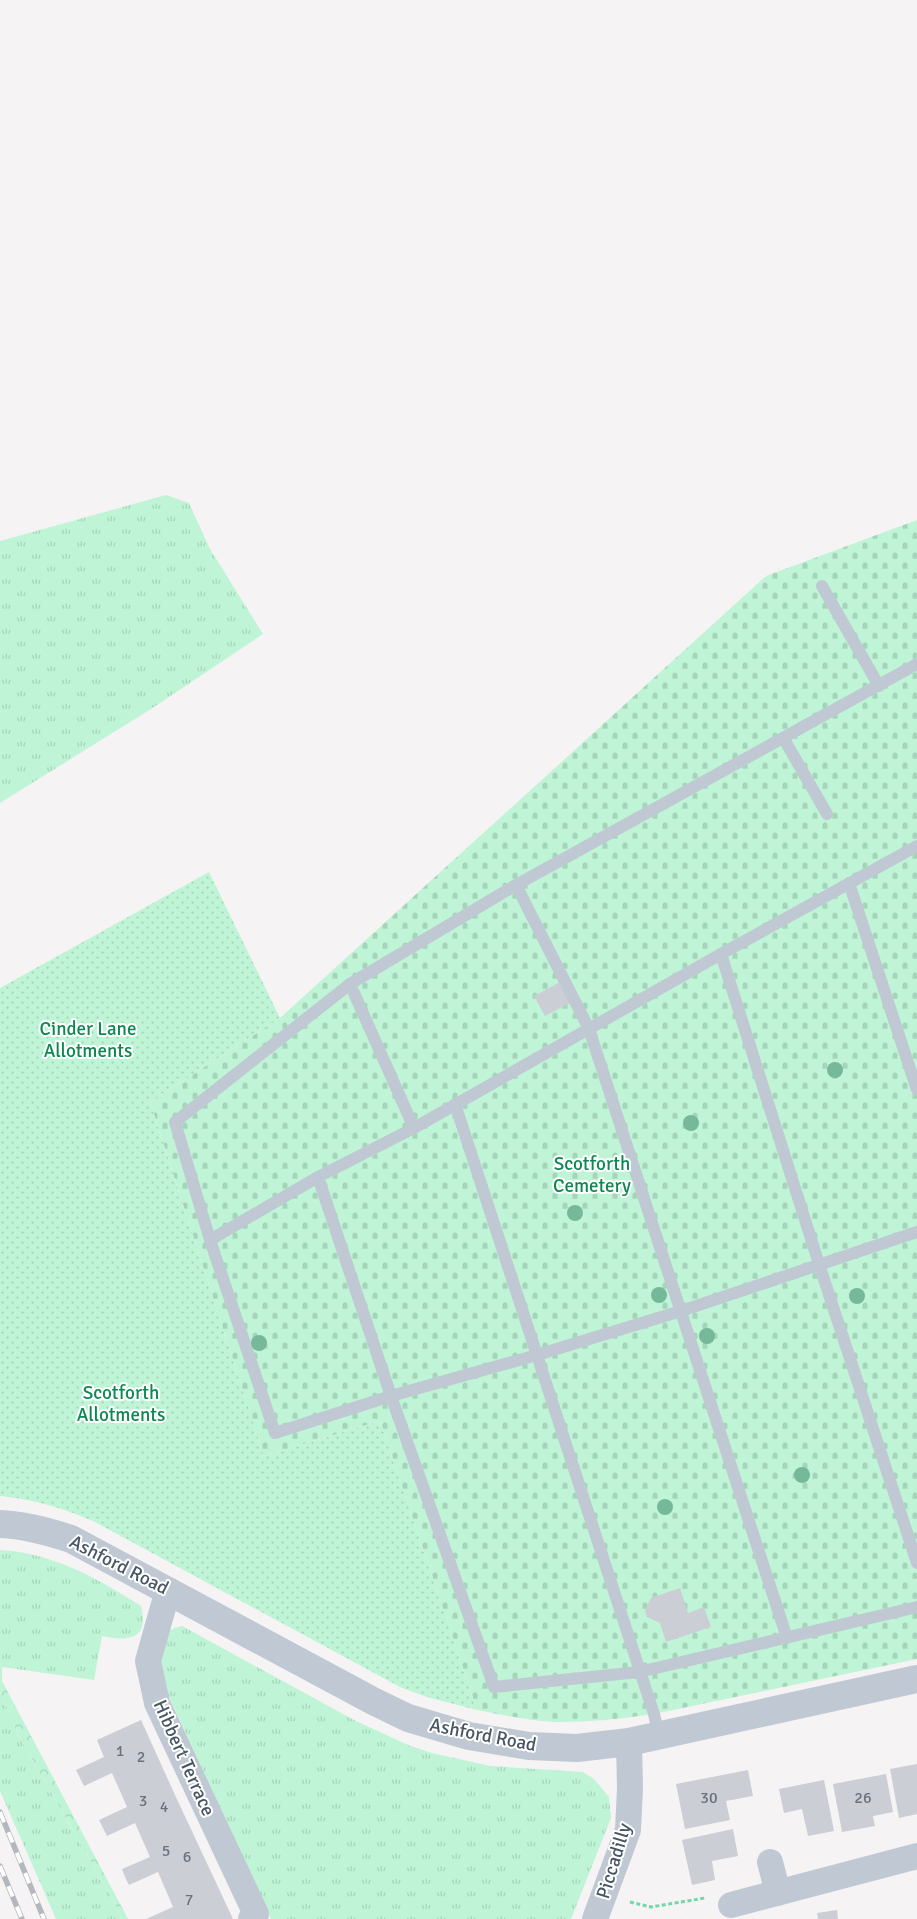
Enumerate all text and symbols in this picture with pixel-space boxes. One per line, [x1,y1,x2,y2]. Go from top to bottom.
park label: Cinder Lane Allotments [40,1017,136,1063]
park label: Scotforth Cemetery [553,1152,631,1198]
park label: Scotforth Allotments [77,1381,165,1427]
street label: Ashford Road [65,1530,173,1600]
street label: Hibbert Terrace [148,1696,220,1820]
street label: Ashford Road [428,1713,538,1757]
house number: 1 [116,1741,124,1761]
house number: 2 [137,1747,145,1767]
house number: 30 [700,1788,718,1808]
house number: 26 [854,1788,872,1808]
house number: 3 [139,1791,147,1811]
house number: 4 [160,1797,169,1817]
street label: Piccadilly [591,1820,637,1902]
house number: 5 [162,1841,170,1861]
house number: 6 [183,1847,191,1867]
house number: 7 [185,1890,193,1910]

